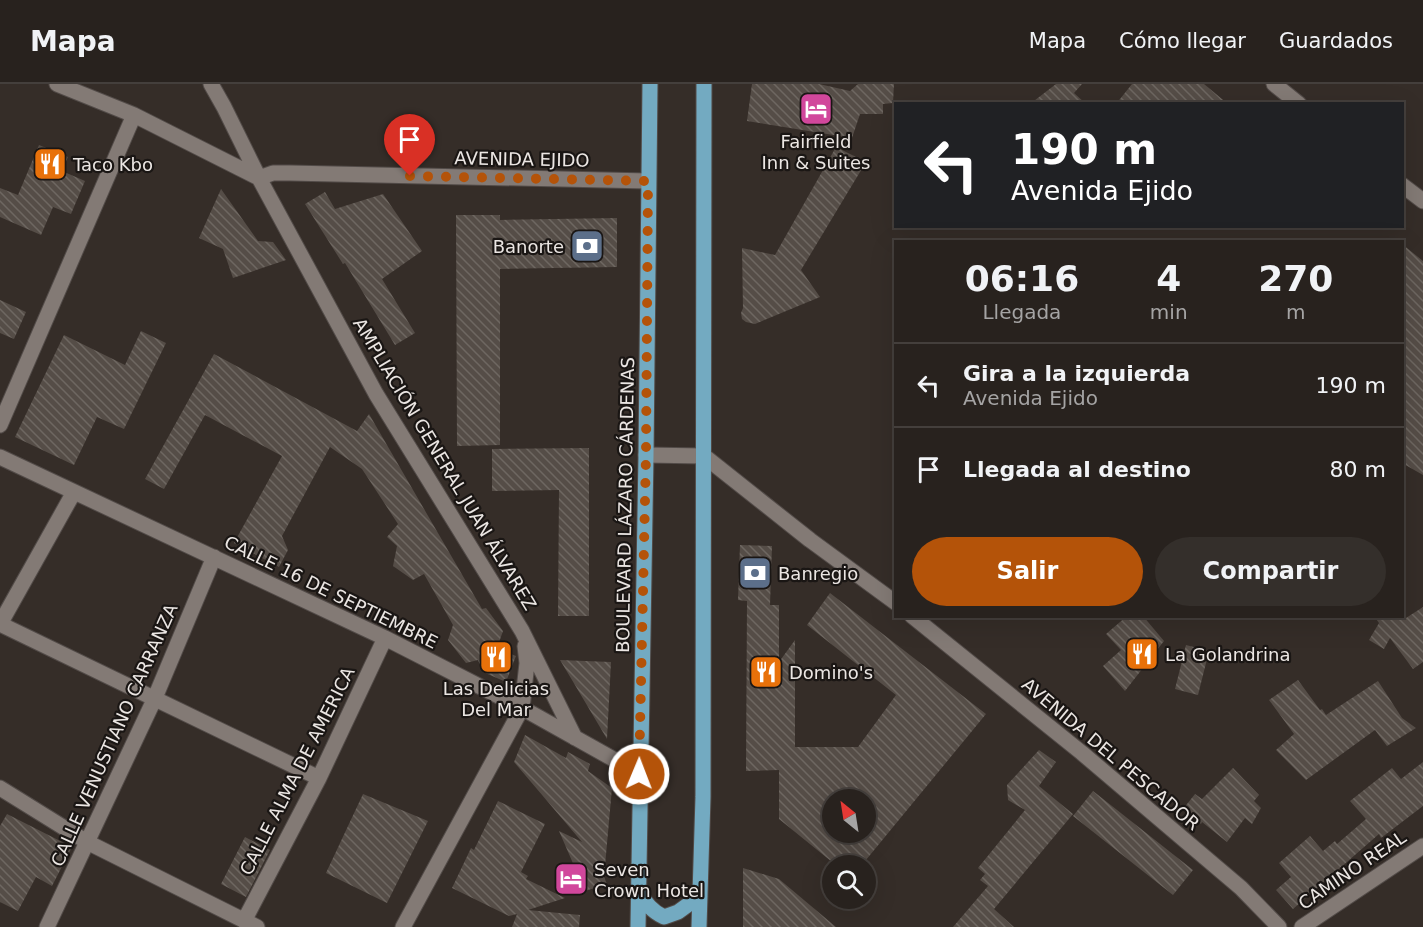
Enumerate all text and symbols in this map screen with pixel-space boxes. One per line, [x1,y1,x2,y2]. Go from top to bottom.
text: Mapa [30,25,116,58]
text: Mapa [1029,29,1086,53]
text: Cómo llegar [1119,29,1246,53]
text: Guardados [1279,29,1393,53]
hotel icon: Fairfield Inn & Suites [798,91,834,127]
pin [384,114,435,176]
icon: arrive [393,123,426,156]
text: 190 m [1011,125,1157,174]
icon: left [912,126,990,204]
place label: Fairfield Inn & Suites [762,131,870,173]
restaurant icon: Taco Kbo [32,146,68,182]
street label: AVENIDA EJIDO [454,147,590,171]
place label: Taco Kbo [72,154,153,175]
text: Avenida Ejido [1011,175,1193,206]
bank icon: Banorte [569,228,605,264]
place label: Banorte [493,236,564,257]
text: 06:16 [965,258,1079,299]
text: 4 [1156,258,1181,299]
text: 270 [1258,258,1333,299]
text: Llegada [982,300,1061,324]
text: min [1150,300,1188,324]
text: m [1286,300,1306,324]
street label: AMPLIACIÓN GENERAL JUAN ÁLVAREZ [349,314,541,614]
street label: BOULEVARD LÁZARO CÁRDENAS [612,357,638,653]
text: Gira a la izquierda [963,361,1190,386]
icon: left [912,369,945,402]
text: 190 m [1316,373,1386,398]
text: Avenida Ejido [963,386,1098,410]
icon: arrive [912,453,945,486]
text: Llegada al destino [963,457,1191,482]
text: 80 m [1330,457,1386,482]
street label: CALLE 16 DE SEPTIEMBRE [221,531,441,653]
button: Salir [912,537,1143,606]
button: Compartir [1155,537,1386,606]
bank icon: Banregio [737,555,773,591]
place label: Banregio [778,563,858,584]
street label: CALLE VENUSTIANO CARRANZA [46,600,182,870]
restaurant icon: La Golandrina [1124,636,1160,672]
restaurant icon: Las Delicias Del Mar [478,639,514,675]
place label: La Golandrina [1165,644,1290,665]
restaurant icon: Domino's [748,654,784,690]
place label: Domino's [789,662,873,683]
street label: CALLE ALMA DE AMERICA [235,663,359,879]
street label: AVENIDA DEL PESCADOR [1018,674,1204,834]
place label: Las Delicias Del Mar [443,678,549,720]
position arrow [607,742,671,806]
north arrow [822,789,876,843]
map controls [822,789,876,909]
street label: CAMINO REAL [1294,826,1410,914]
button: search [822,855,876,909]
place label: Seven Crown Hotel [594,859,704,901]
hotel icon: Seven Crown Hotel [553,861,589,897]

